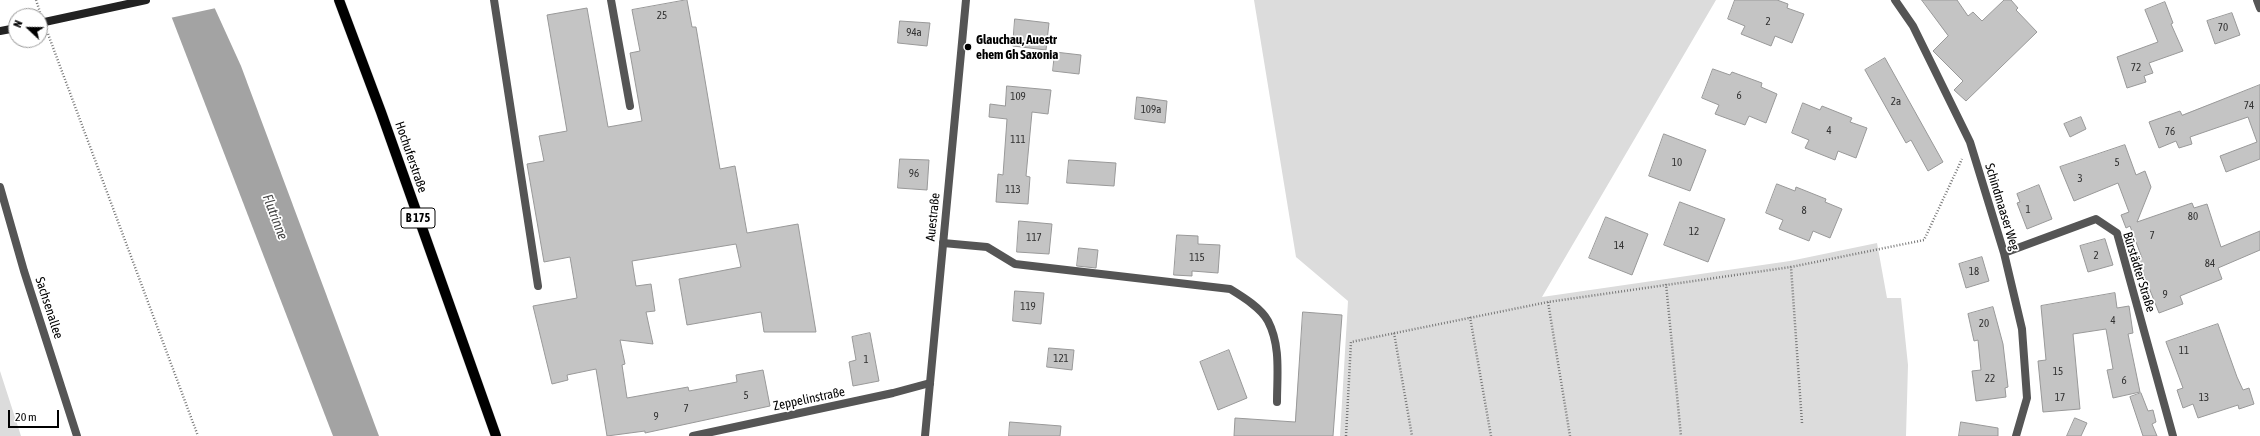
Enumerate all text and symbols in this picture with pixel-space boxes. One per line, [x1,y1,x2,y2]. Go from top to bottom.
north arrow [8,8,48,48]
house number: 25 [657,9,667,23]
house number: 2 [1765,15,1771,29]
text: N [11,19,25,29]
house number: 70 [2218,21,2228,35]
house number: 94a [906,26,922,40]
place label: Glauchau, Auestr ehem Gh Saxonia [976,32,1058,63]
marker: Glauchau, Auestr ehem Gh Saxonia [963,42,973,52]
house number: 72 [2131,61,2141,75]
house number: 6 [1736,89,1742,103]
house number: 109 [1010,90,1026,104]
house number: 2a [1891,95,1901,109]
house number: 74 [2244,99,2254,113]
house number: 109a [1141,103,1161,117]
street label: Hochuferstraße [392,119,430,195]
house number: 4 [1826,124,1832,138]
house number: 76 [2165,125,2175,139]
house number: 111 [1010,133,1026,147]
house number: 10 [1672,156,1682,170]
house number: 5 [2114,156,2120,170]
street label: Schindmaaser Weg [1981,162,2023,252]
house number: 96 [909,167,919,181]
house number: 3 [2077,172,2083,186]
house number: 113 [1005,183,1021,197]
water label: Flutrinne [259,192,291,242]
street label: Auestraße [923,192,943,242]
house number: 1 [2025,203,2031,217]
house number: 8 [1801,204,1807,218]
road number: B 175 [401,208,435,228]
house number: 80 [2188,210,2198,224]
house number: 12 [1689,225,1699,239]
house number: 7 [2149,229,2155,243]
street label: Bürstädter Straße [2119,230,2159,314]
house number: 117 [1026,231,1042,245]
house number: 14 [1614,239,1624,253]
house number: 2 [2093,249,2099,263]
house number: 115 [1189,251,1205,265]
house number: 84 [2205,257,2215,271]
house number: 18 [1969,265,1979,279]
street label: Sachsenallee [32,275,66,341]
house number: 9 [2162,288,2168,302]
house number: 119 [1020,300,1036,314]
house number: 4 [2110,314,2116,328]
house number: 20 [1979,317,1989,331]
house number: 11 [2179,344,2189,358]
house number: 121 [1053,352,1069,366]
house number: 1 [863,353,869,367]
house number: 15 [2053,365,2063,379]
house number: 22 [1985,372,1995,386]
house number: 6 [2121,374,2127,388]
street label: Zeppelinstraße [772,384,846,414]
house number: 5 [743,389,749,403]
house number: 17 [2055,391,2065,405]
house number: 13 [2199,391,2209,405]
scale bar [10,402,61,428]
house number: 7 [683,402,689,416]
text: 20 m [15,410,37,424]
house number: 9 [653,410,659,424]

